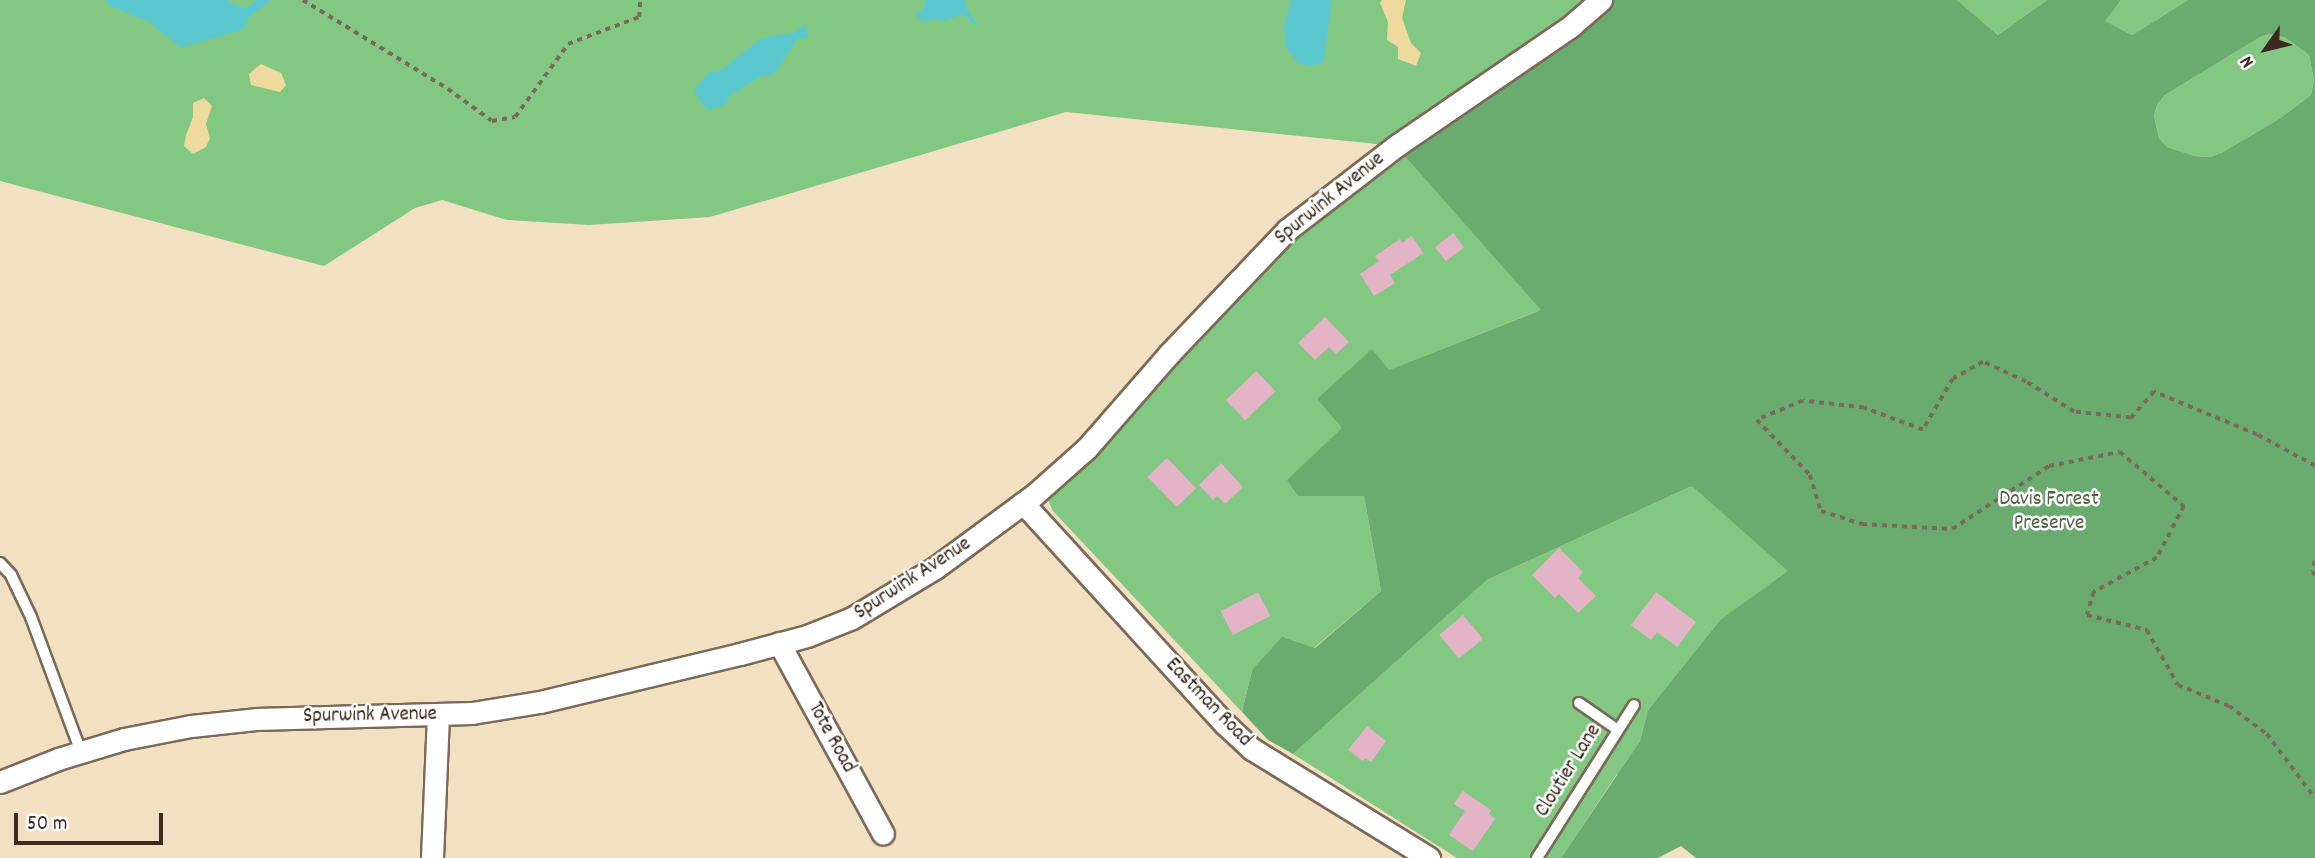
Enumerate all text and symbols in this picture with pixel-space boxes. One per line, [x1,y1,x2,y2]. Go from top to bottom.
north arrow [2231,14,2301,84]
text: N [2234,50,2262,72]
street label: Spurwink Avenue [1270,147,1390,251]
park label: Davis Forest Preserve [1999,487,2099,537]
street label: Spurwink Avenue [850,532,976,626]
street label: Eastman Road [1159,653,1257,753]
street label: Tote Road [801,698,861,778]
street label: Spurwink Avenue [303,702,437,730]
street label: Cloutier Lane [1531,720,1607,822]
scale bar [18,798,166,842]
text: 50 m [27,810,67,840]

